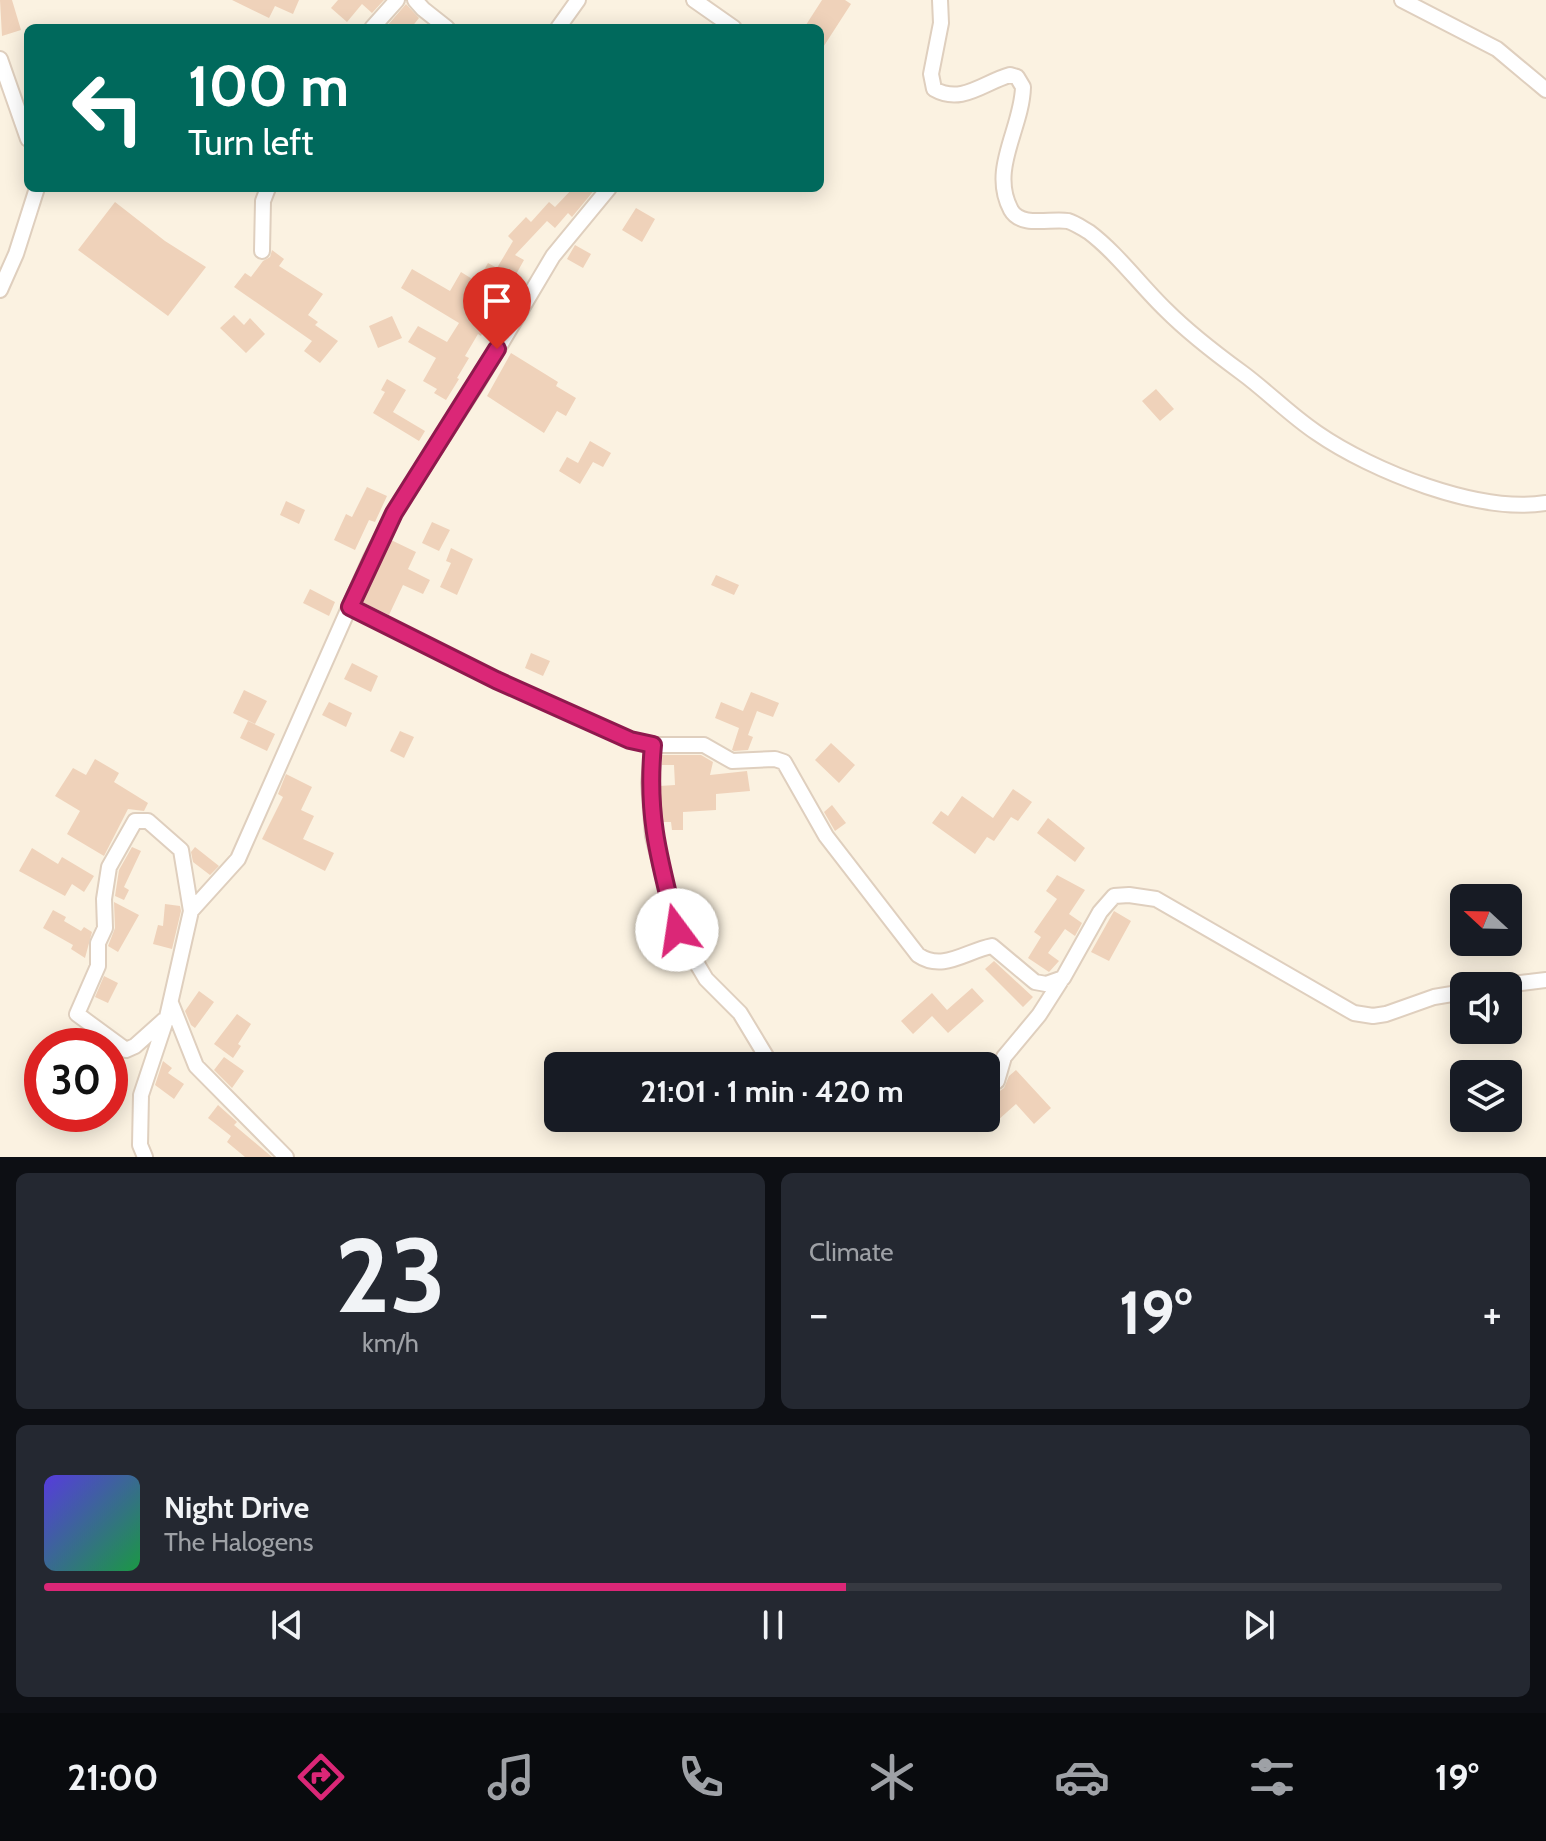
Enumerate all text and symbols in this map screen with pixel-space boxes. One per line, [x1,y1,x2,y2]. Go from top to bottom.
text: 100 m [188,52,349,120]
icon: left [56,56,160,160]
text: Turn left [188,120,313,164]
pin [463,267,531,349]
icon: arrive [475,279,519,323]
north arrow [1450,884,1522,956]
map controls [1450,884,1522,1132]
position arrow [635,888,719,972]
button: sound [1450,972,1522,1044]
speed limit sign: 30 [24,1028,128,1132]
button: layers [1450,1060,1522,1132]
text: 21:01 · 1 min · 420 m [641,1073,903,1110]
text: 23 [335,1212,446,1338]
text: Climate [809,1236,894,1268]
text: 19° [1119,1276,1192,1349]
text: − [809,1287,828,1340]
text: + [1483,1287,1502,1340]
text: km/h [362,1327,419,1359]
text: Night Drive [164,1489,309,1526]
text: The Halogens [164,1526,313,1558]
icon: previous [265,1603,309,1647]
icon: pause [751,1603,795,1647]
icon: next [1237,1603,1281,1647]
icon: directions [293,1749,349,1805]
icon: music [483,1749,539,1805]
icon: phone [673,1749,729,1805]
icon: climate [864,1749,920,1805]
icon: car [1054,1749,1110,1805]
icon: filters [1244,1749,1300,1805]
text: 21:00 [67,1755,158,1799]
text: 19° [1435,1755,1479,1799]

